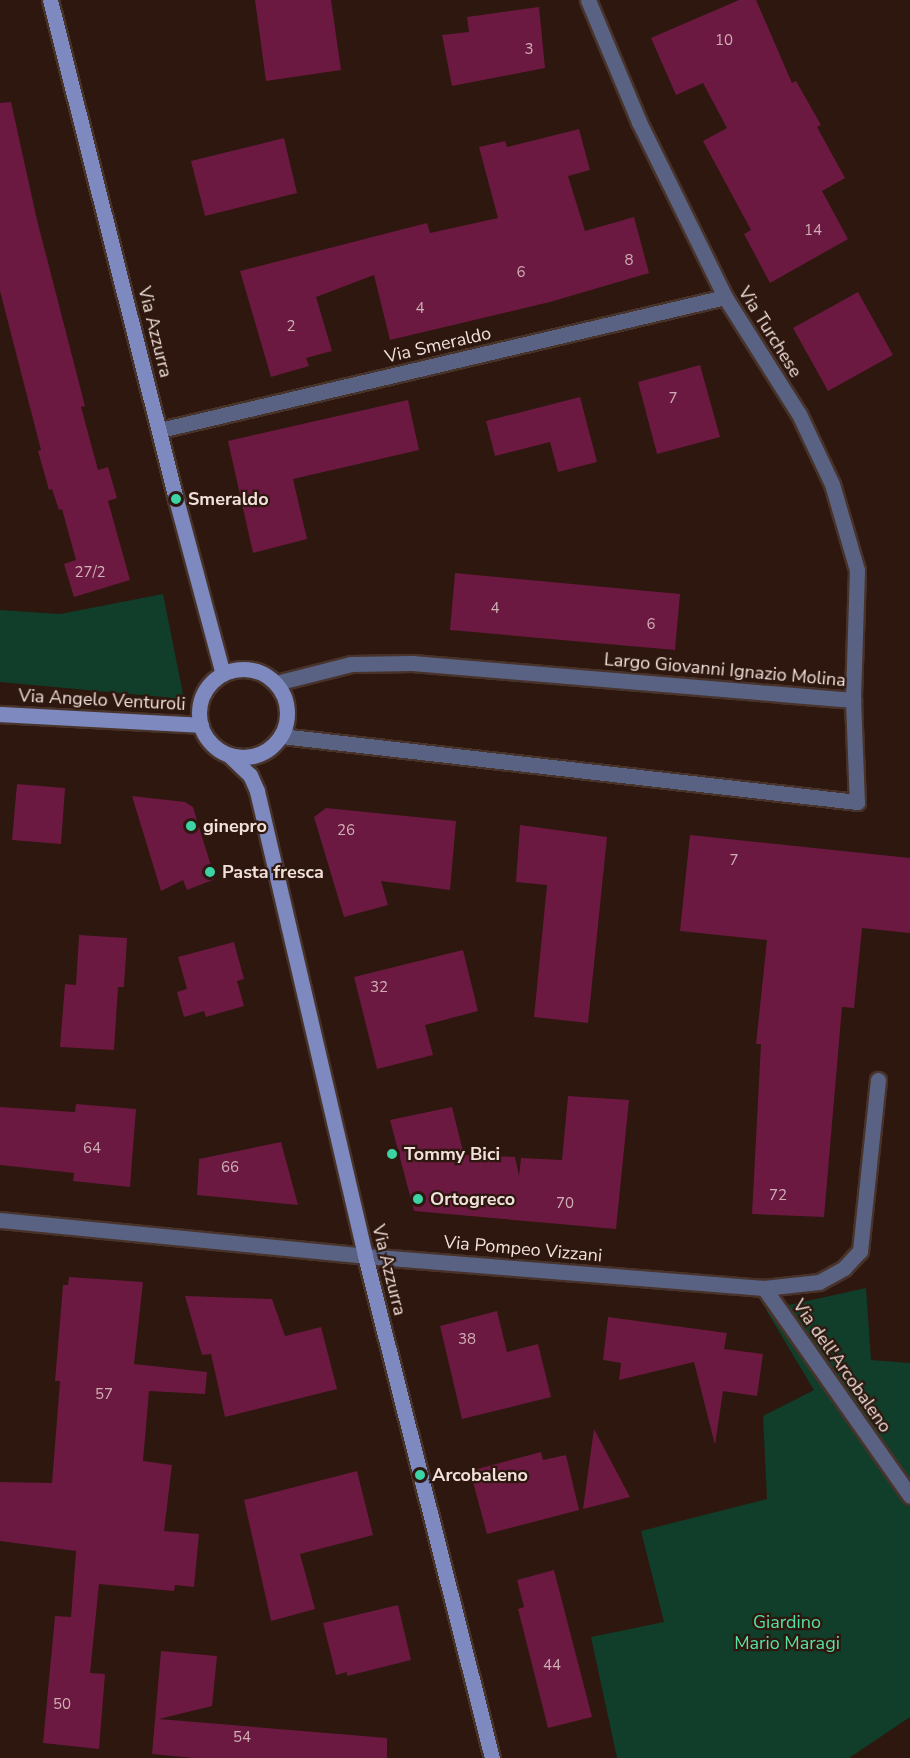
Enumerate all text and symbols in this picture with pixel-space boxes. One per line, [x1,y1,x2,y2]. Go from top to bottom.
house number: 10 [715,32,733,50]
house number: 3 [525,41,533,59]
house number: 14 [804,222,822,240]
house number: 8 [625,252,633,270]
house number: 6 [517,264,525,282]
street label: Via Turchese [734,283,806,381]
street label: Via Azzurra [133,284,177,380]
house number: 4 [416,300,424,318]
house number: 2 [287,318,295,336]
street label: Via Smeraldo [383,322,493,368]
house number: 7 [669,390,677,408]
place label: Smeraldo [188,488,269,510]
marker: Smeraldo [169,492,183,506]
house number: 27/2 [74,564,106,582]
house number: 4 [491,600,499,618]
house number: 6 [647,616,655,634]
street label: Largo Giovanni Ignazio Molina [603,649,847,691]
street label: Via Angelo Venturoli [18,685,186,715]
place label: ginepro [203,815,267,837]
marker: ginepro [184,819,198,833]
house number: 26 [337,822,355,840]
house number: 7 [730,852,738,870]
place label: Pasta fresca [222,861,324,883]
marker: Pasta fresca [203,865,217,879]
house number: 32 [370,979,388,997]
house number: 64 [83,1140,101,1158]
place label: Tommy Bici [404,1143,500,1165]
marker: Tommy Bici [385,1147,399,1161]
house number: 66 [221,1159,239,1177]
house number: 72 [769,1187,787,1205]
place label: Ortogreco [430,1188,515,1210]
marker: Ortogreco [411,1192,425,1206]
house number: 70 [556,1195,574,1213]
street label: Via Azzurra [367,1222,411,1318]
street label: Via Pompeo Vizzani [443,1231,603,1267]
street label: Via dell'Arcobaleno [788,1295,896,1437]
house number: 38 [458,1331,476,1349]
house number: 57 [95,1386,113,1404]
place label: Arcobaleno [432,1464,528,1486]
marker: Arcobaleno [413,1468,427,1482]
park label: Giardino Mario Maragi [734,1612,840,1654]
house number: 44 [543,1657,561,1675]
house number: 50 [53,1696,71,1714]
house number: 54 [233,1729,251,1747]

